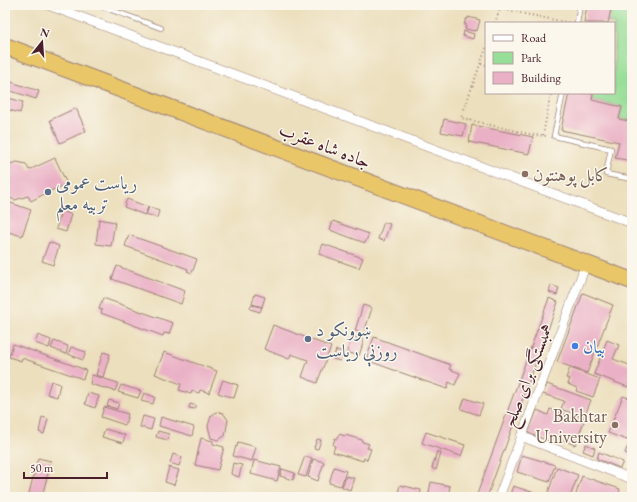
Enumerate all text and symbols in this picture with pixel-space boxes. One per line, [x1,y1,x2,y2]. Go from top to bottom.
north arrow [22,22,62,62]
legend [485,22,615,94]
text: N [39,24,51,40]
text: Road [521,30,547,46]
text: Park [521,50,542,66]
text: Building [521,70,562,86]
street label: جاده شاه عقرب [276,117,374,174]
place label: کابل پوهنتون [533,163,609,188]
marker: کابل پوهنتون [520,169,530,179]
place label: ریاست عمومی تربیه معلم [56,171,137,222]
marker: ریاست عمومی تربیه معلم [43,187,53,197]
place label: ښوونکو د روزنې رياست [316,318,397,367]
street label: همبستگی برای صلح [497,320,562,432]
marker: ښوونکو د روزنې رياست [303,334,313,344]
place label: بیان [583,335,605,358]
marker: بیان [570,341,580,351]
place label: Bakhtar University [536,404,607,448]
marker: Bakhtar University [610,420,620,430]
scale bar [24,454,107,480]
text: 50 m [30,460,54,476]

